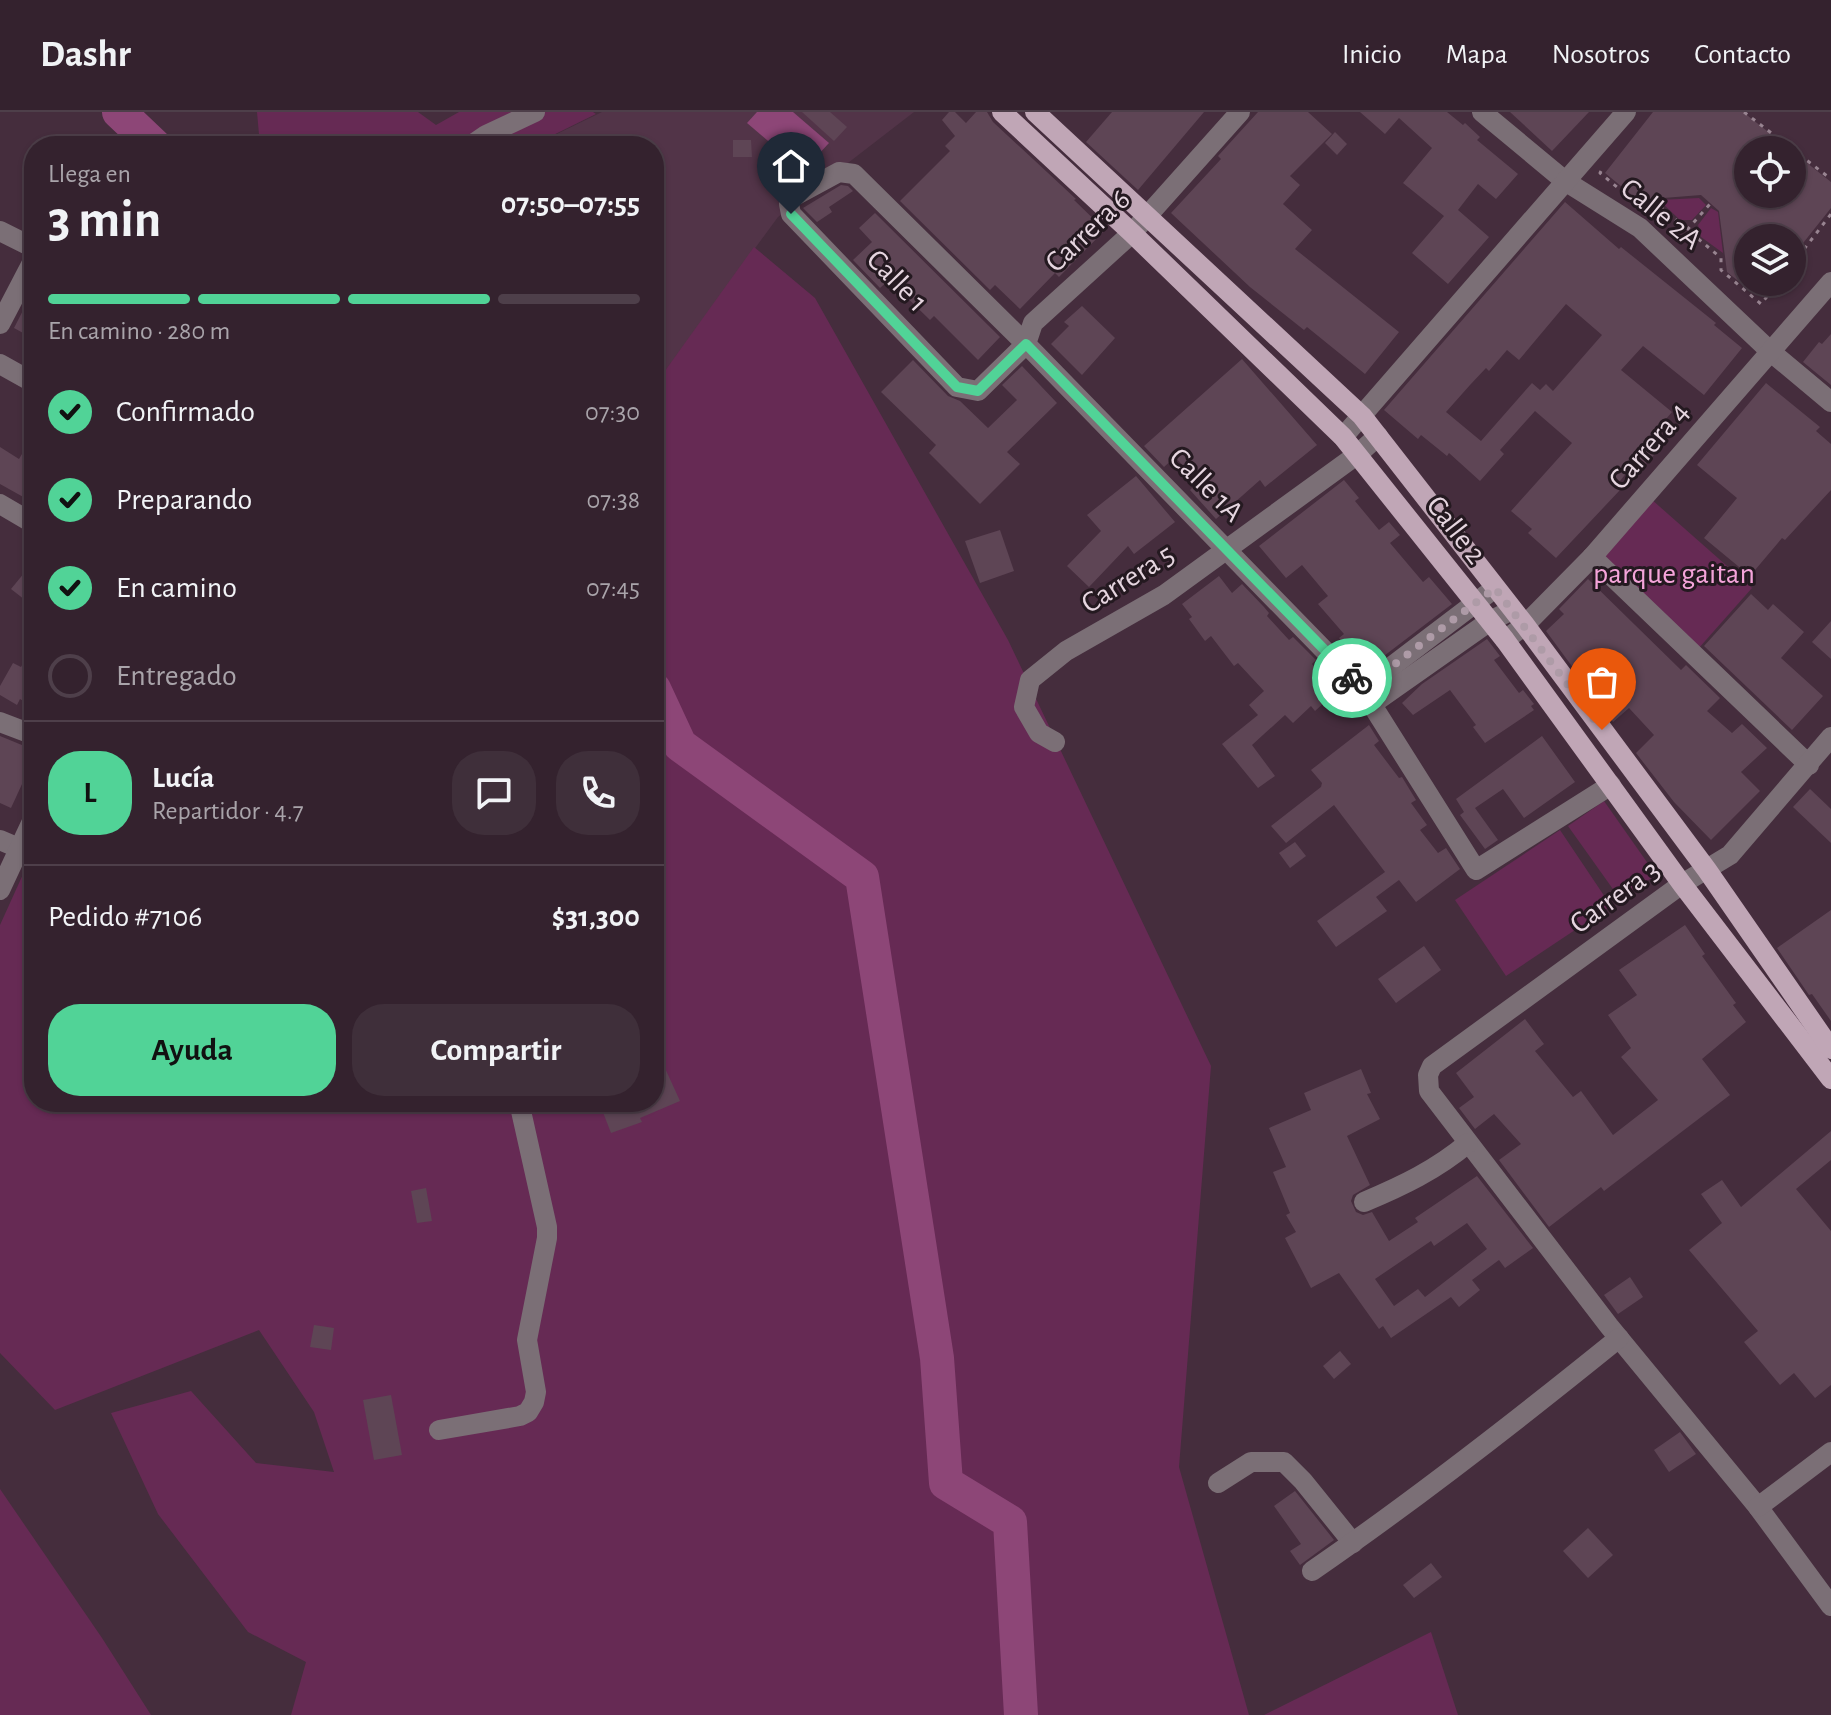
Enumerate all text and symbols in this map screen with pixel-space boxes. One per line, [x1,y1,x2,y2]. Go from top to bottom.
text: Dashr [40,36,131,74]
text: Inicio [1342,41,1402,69]
text: Mapa [1446,41,1508,69]
text: Nosotros [1552,41,1650,69]
text: Contacto [1694,41,1791,69]
pin [757,132,825,214]
map controls [1734,136,1806,296]
button: locate [1734,136,1806,208]
icon: home [769,144,813,188]
text: Llega en [48,161,131,187]
street label: Calle 2A [1615,173,1707,255]
street label: Carrera 6 [1040,184,1136,278]
text: 07:50–07:55 [501,189,640,219]
text: 3 min [48,194,161,246]
button: layers [1734,224,1806,296]
street label: Calle 1 [861,244,933,318]
text: En camino · 280 m [48,318,230,344]
icon: check [48,390,92,434]
text: Confirmado [116,397,255,427]
street label: Carrera 4 [1603,397,1695,495]
text: 07:30 [585,399,640,425]
street label: Calle 1A [1163,442,1249,528]
icon: check [48,478,92,522]
text: Preparando [116,485,252,515]
text: 07:38 [586,487,640,513]
street label: Calle 2 [1421,491,1491,569]
street label: Carrera 5 [1076,539,1180,619]
park label: parque gaitan [1593,559,1755,589]
icon: check [48,566,92,610]
text: En camino [116,573,237,603]
text: 07:45 [586,575,640,601]
courier [1312,638,1392,718]
pin [1568,648,1636,730]
icon: bike [1330,656,1374,700]
icon: bag [1580,660,1624,704]
text: Entregado [116,661,237,691]
button: chat [452,751,536,835]
button: phone [556,751,640,835]
text: Lucía [152,763,214,793]
text: L [84,778,97,808]
text: Repartidor · 4.7 [152,798,304,824]
street label: Carrera 3 [1565,855,1665,939]
text: Pedido #7106 [48,902,202,932]
text: $31,300 [552,902,640,932]
button: Ayuda [48,1004,336,1096]
button: Compartir [352,1004,640,1096]

